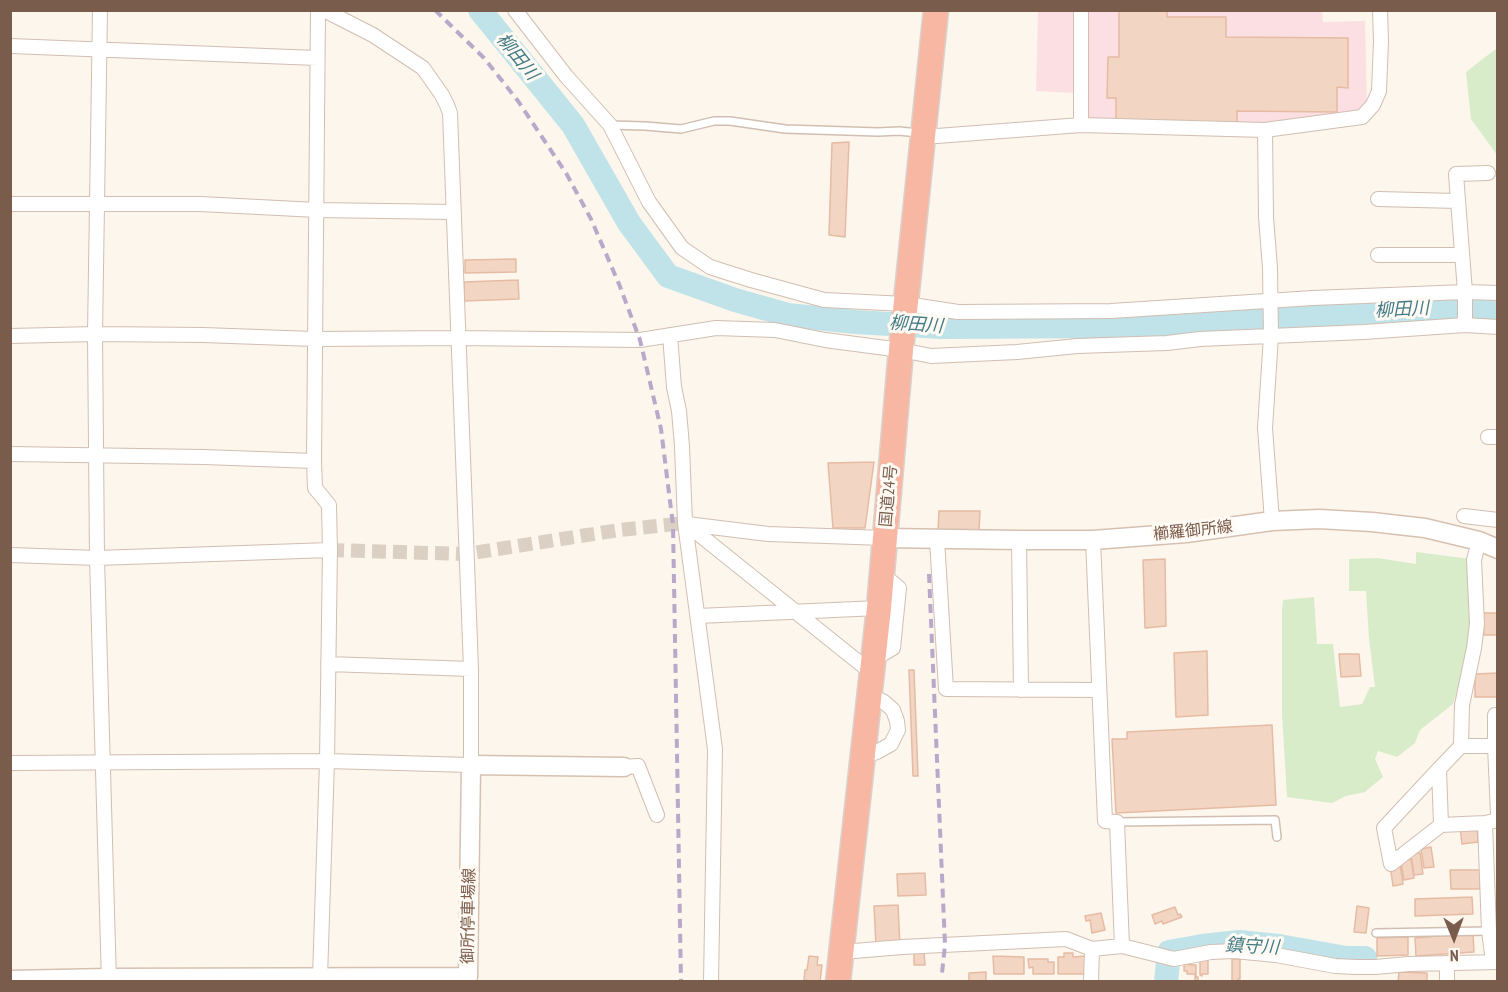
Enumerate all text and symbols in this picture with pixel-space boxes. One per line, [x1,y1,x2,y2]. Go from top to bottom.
water label: 柳田川 [492,29,542,85]
water label: 柳田川 [1374,298,1430,322]
water label: 柳田川 [888,312,944,338]
street label: 国道24号 [877,464,901,528]
street label: 櫛羅御所線 [1152,517,1234,545]
street label: 御所停車場線 [459,868,479,964]
north arrow [1424,908,1484,968]
water label: 鎮守川 [1224,935,1280,959]
text: N [1450,946,1459,966]

